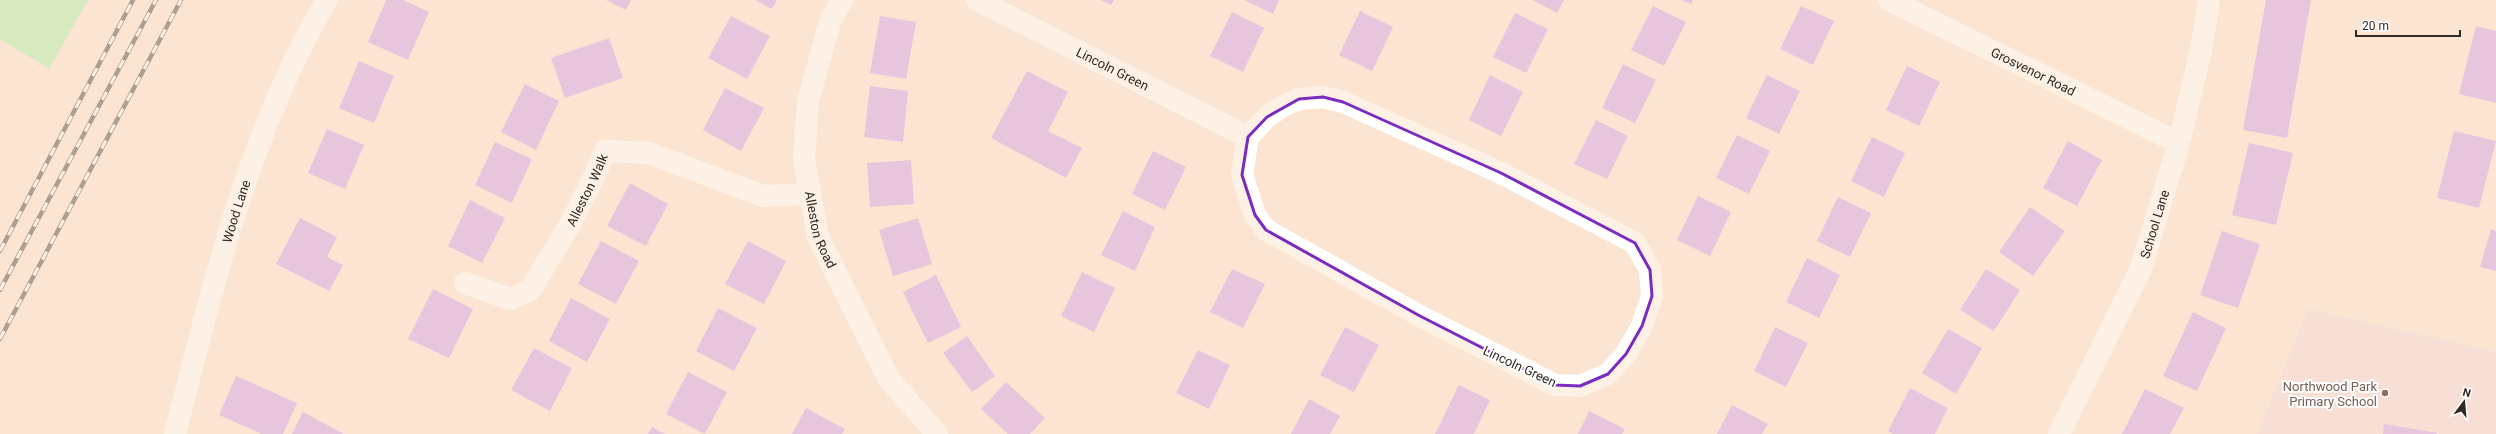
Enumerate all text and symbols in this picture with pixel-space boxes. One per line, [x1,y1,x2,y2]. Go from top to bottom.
scale bar [2356,12,2460,38]
text: 20 m [2362,19,2389,33]
street label: Lincoln Green [1074,44,1151,94]
street label: Grosvenor Road [1988,44,2078,99]
street label: Alleston Walk [564,151,611,229]
street label: Wood Lane [219,178,253,244]
street label: School Lane [2137,188,2172,260]
street label: Alleston Road [802,190,839,271]
street label: Lincoln Green [1481,343,1559,390]
place label: Northwood Park Primary School [2283,379,2377,409]
north arrow [2444,382,2484,422]
text: N [2461,386,2472,400]
marker: Northwood Park Primary School [2380,388,2390,398]

